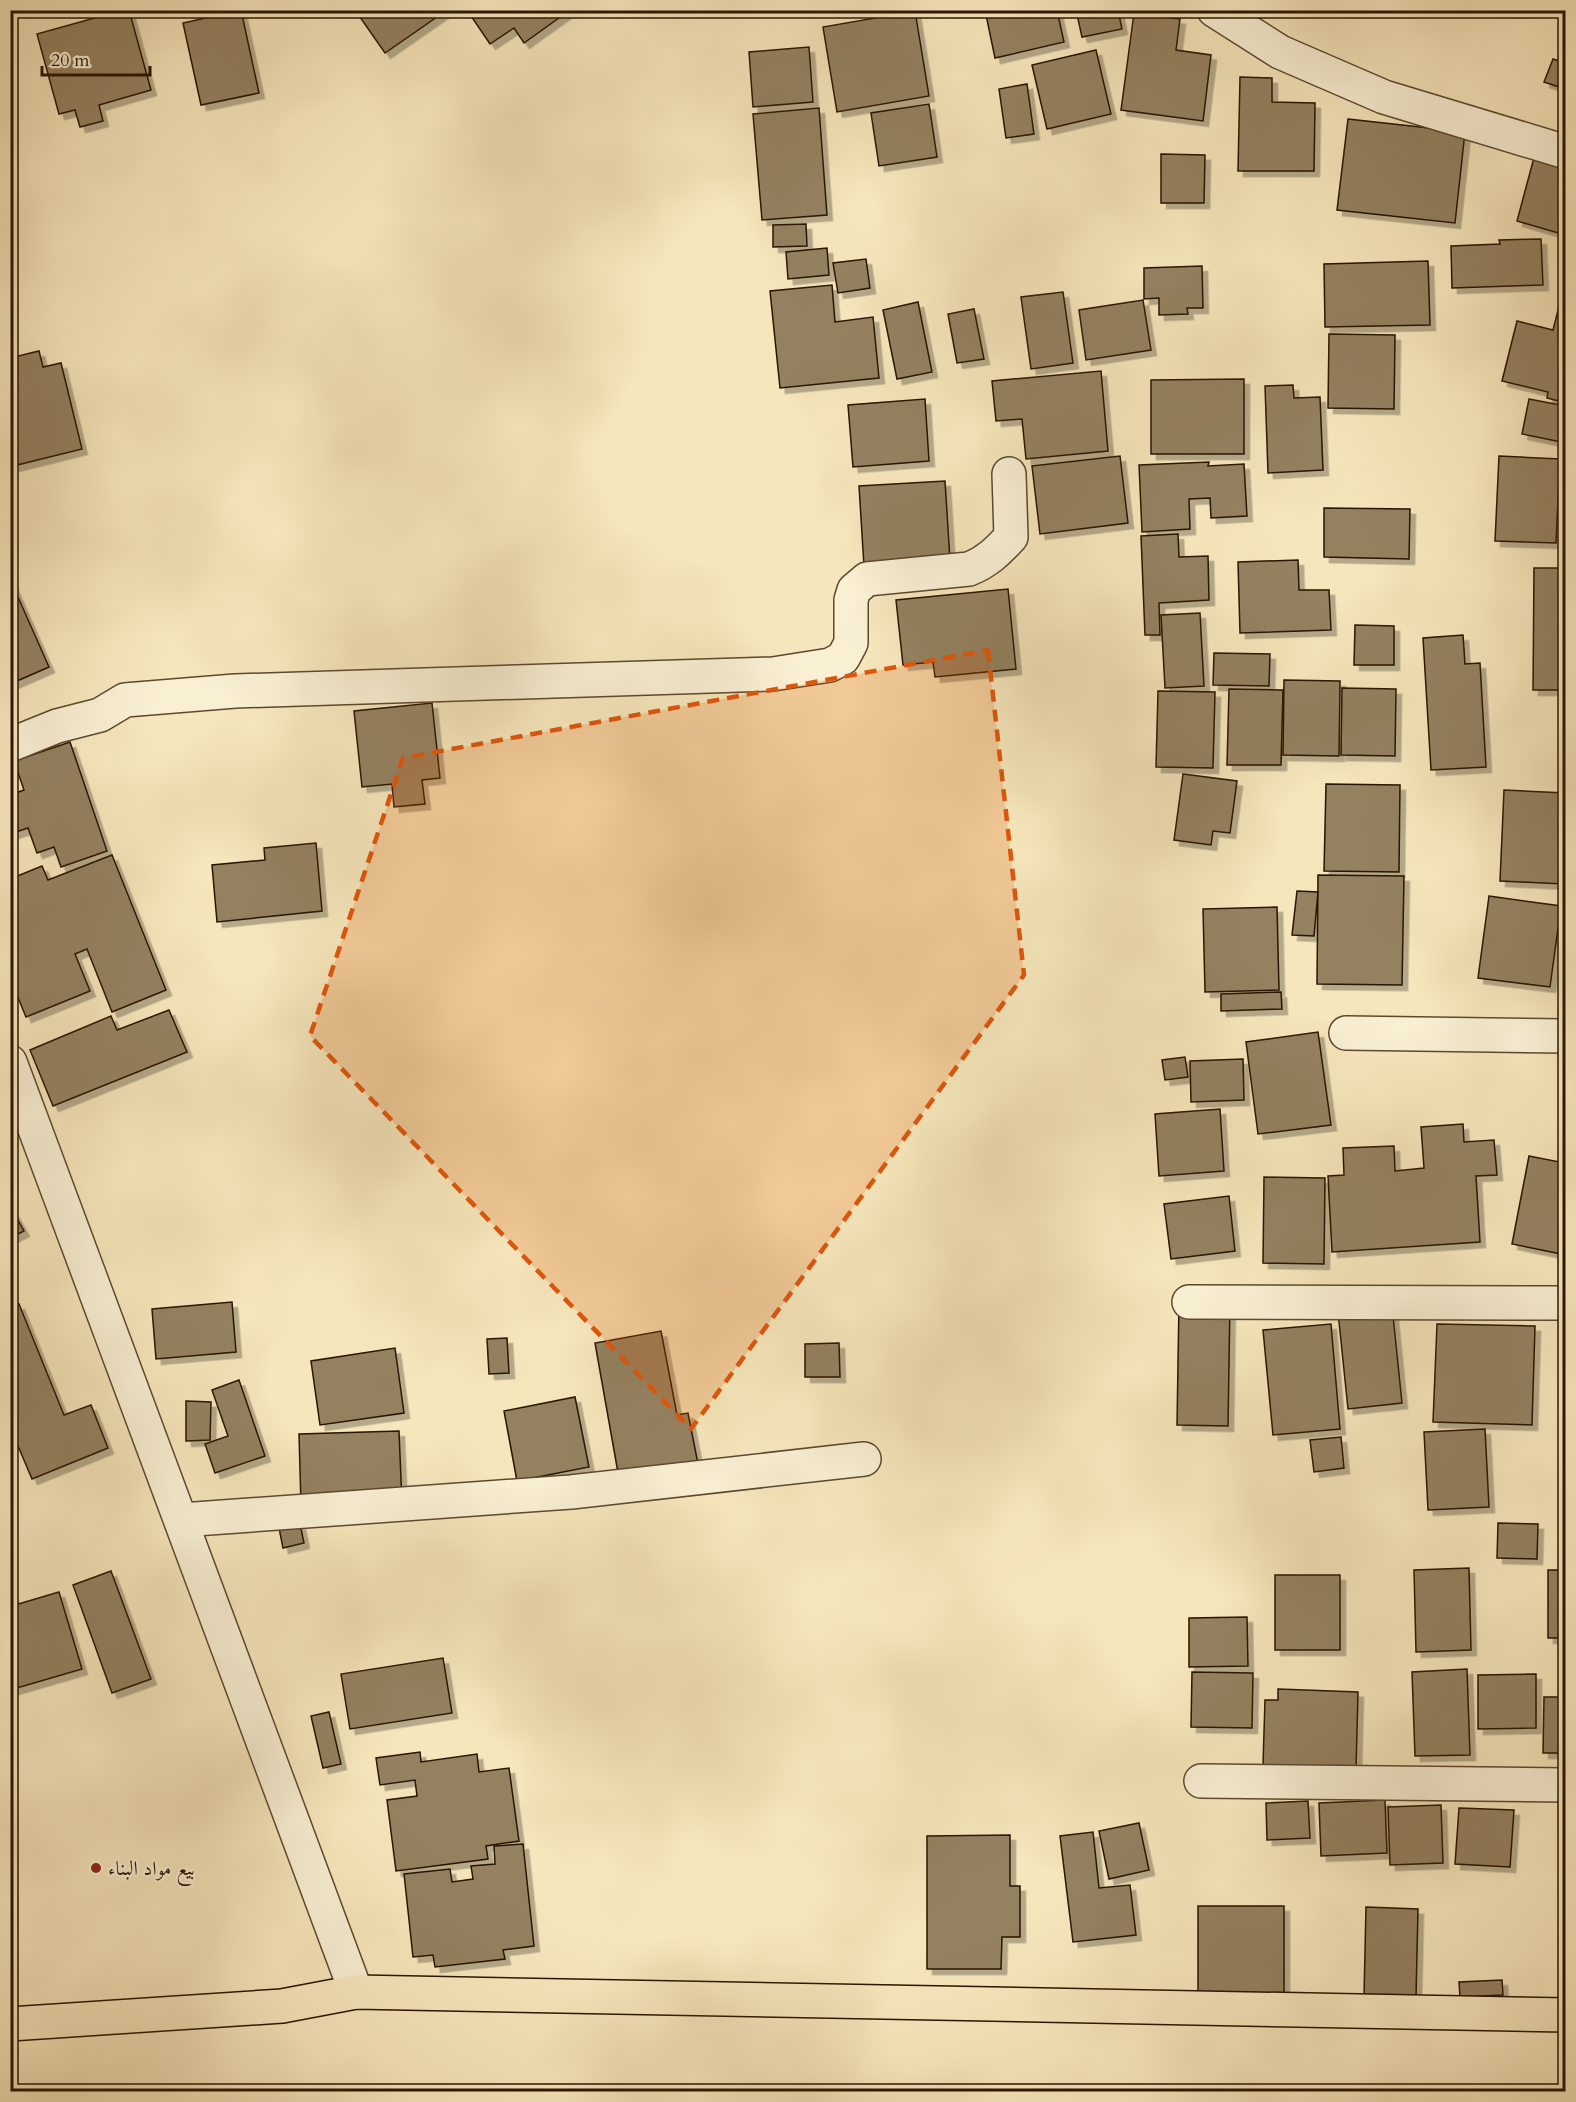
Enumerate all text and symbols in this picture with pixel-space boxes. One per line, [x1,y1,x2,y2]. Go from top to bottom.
scale bar [42,39,150,77]
text: 20 m [51,48,90,73]
place label: بيع مواد البناء [108,1855,195,1886]
marker: بيع مواد البناء [89,1861,103,1875]

